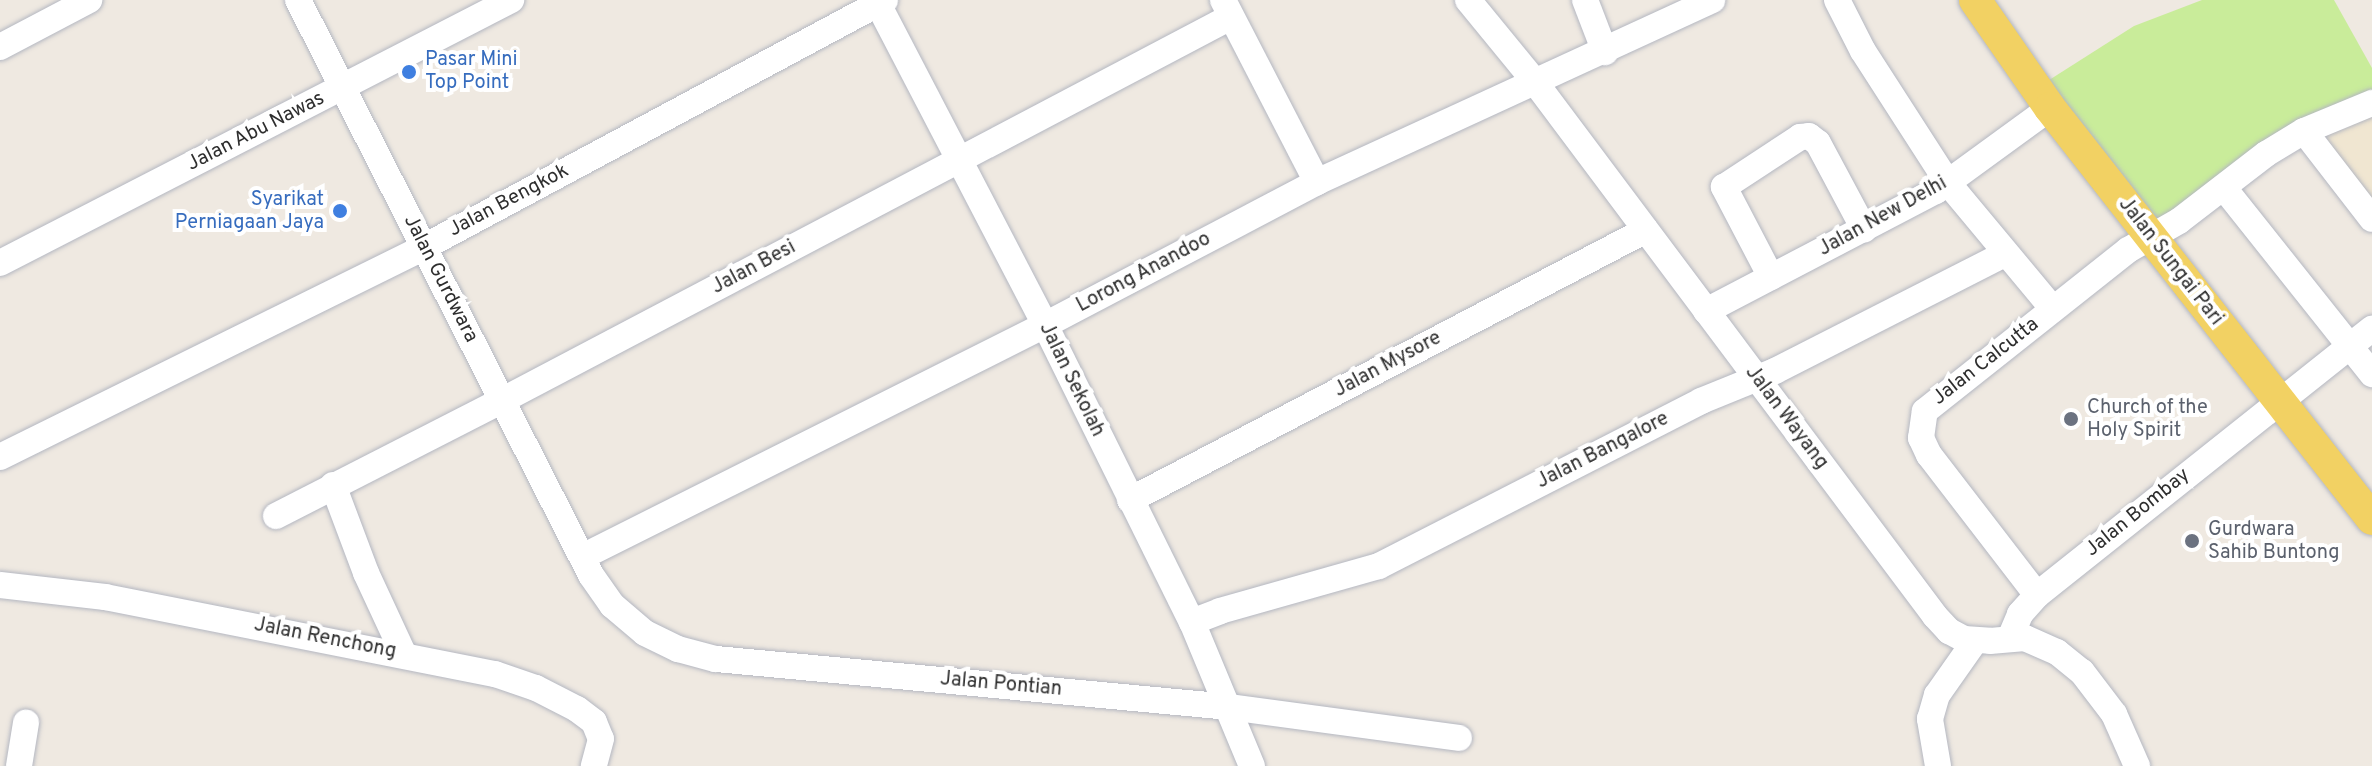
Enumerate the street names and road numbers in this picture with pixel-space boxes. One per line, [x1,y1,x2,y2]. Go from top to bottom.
street label: Jalan Abu Nawas [183,87,329,177]
street label: Jalan Bengkok [445,159,573,243]
street label: Jalan New Delhi [1815,172,1951,262]
street label: Jalan Sungai Pari [2113,193,2227,331]
street label: Jalan Gurdwara [398,211,482,347]
street label: Lorong Anandoo [1072,227,1216,319]
street label: Jalan Besi [708,236,800,300]
street label: Jalan Calcutta [1928,313,2044,411]
street label: Jalan Sekolah [1033,319,1109,441]
street label: Jalan Mysore [1330,327,1446,403]
street label: Jalan Wayang [1739,361,1833,475]
street label: Jalan Bangalore [1533,407,1673,495]
street label: Jalan Bombay [2081,464,2195,562]
street label: Jalan Renchong [252,613,398,665]
street label: Jalan Pontian [939,668,1063,702]

